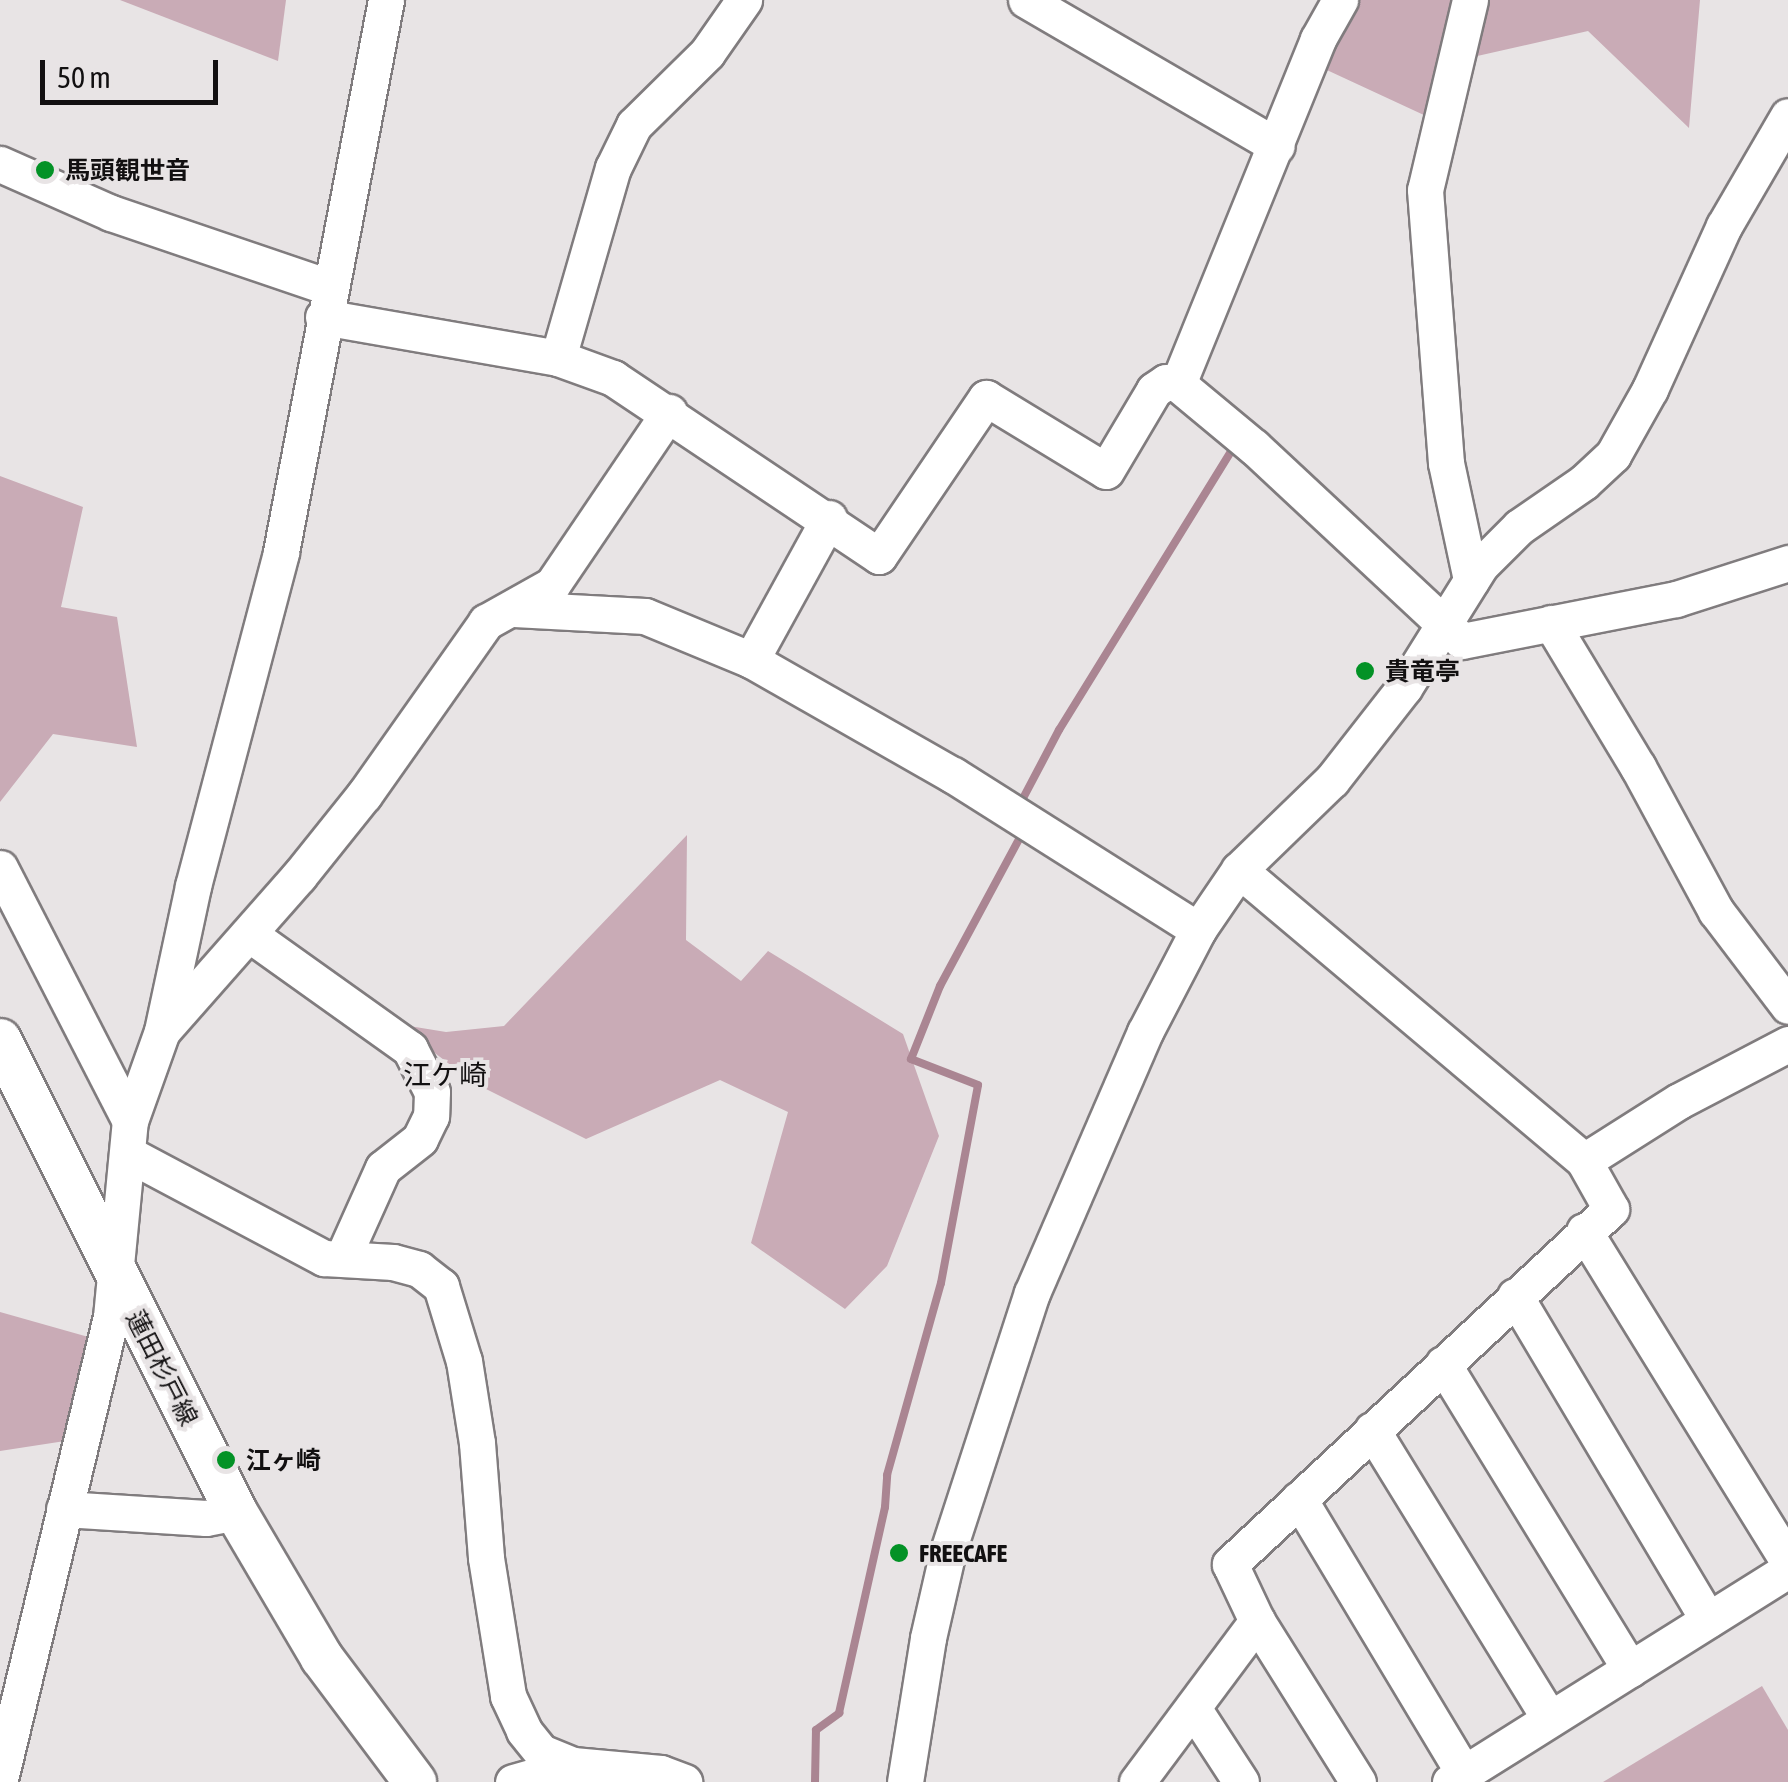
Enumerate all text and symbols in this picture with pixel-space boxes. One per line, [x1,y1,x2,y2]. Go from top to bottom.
scale bar [45,40,222,102]
text: 50 m [57,60,111,94]
place label: 馬頭観世音 [65,155,190,185]
marker: 馬頭観世音 [34,159,56,181]
place label: 貴竜亭 [1385,656,1460,686]
marker: 貴竜亭 [1354,660,1376,682]
district label: 江ケ崎 [403,1058,487,1092]
street label: 蓮田杉戸線 [120,1306,204,1430]
place label: 江ヶ崎 [246,1445,321,1475]
marker: 江ヶ崎 [215,1449,237,1471]
place label: FREECAFE [919,1538,1007,1568]
marker: FREECAFE [888,1542,910,1564]

